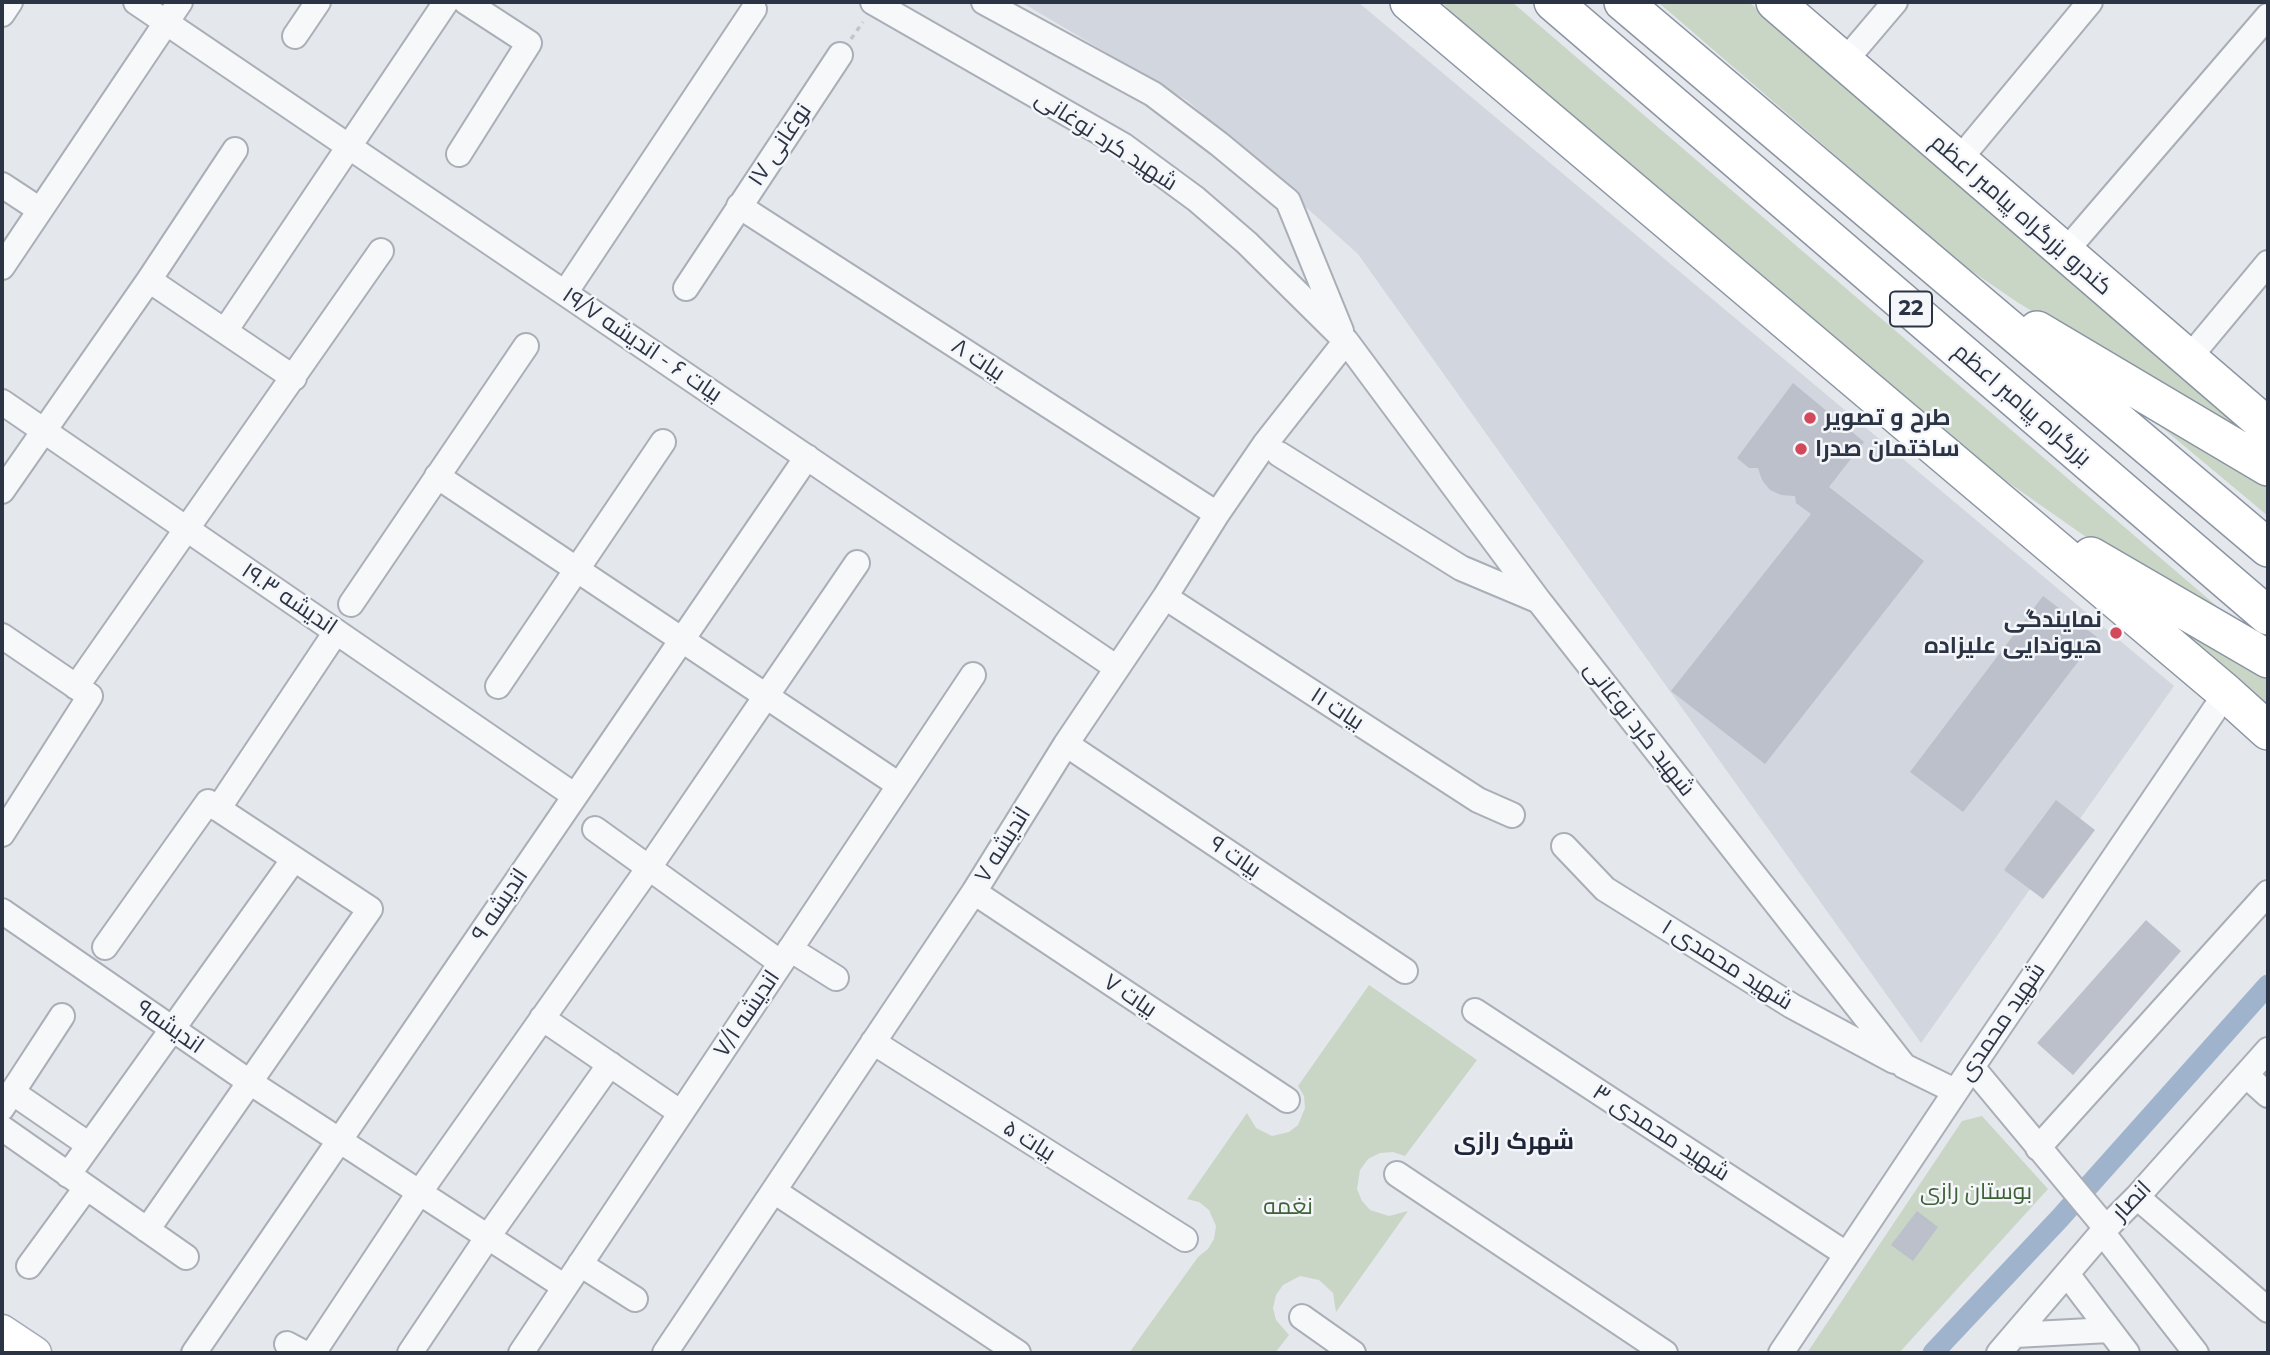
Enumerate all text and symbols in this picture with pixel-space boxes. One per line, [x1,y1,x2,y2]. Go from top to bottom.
street label: شهید کرد نوغانی [1030,85,1182,197]
street label: نوغانی ۱۷ [742,98,818,192]
street label: کندرو بزرگراه پیامبر اعظم [1925,129,2117,301]
street label: بیات ۶ - اندیشه ۱۹/۷ [557,281,727,409]
road number: 22 [1890,292,1932,326]
street label: بیات ۸ [946,333,1010,387]
street label: بزرگراه پیامبر اعظم [1947,338,2097,472]
place label: طرح و تصویر [1824,404,1951,432]
marker: طرح و تصویر [1802,410,1818,426]
place label: ساختمان صدرا [1815,435,1960,463]
marker: ساختمان صدرا [1793,441,1809,457]
street label: اندیشه ۱۹.۳ [236,557,342,641]
place label: نمایندگی هیوندایی علیزاده [1924,606,2102,660]
marker: نمایندگی هیوندایی علیزاده [2108,625,2124,641]
street label: شهید کرد نوغانی [1578,656,1700,802]
street label: بیات ۱۱ [1305,682,1369,736]
street label: اندیشه ۷ [969,802,1037,888]
street label: بیات ۹ [1204,830,1266,884]
street label: اندیشه ۹ [466,863,534,947]
street label: شهید محمدی ۱ [1656,914,1798,1016]
street label: شهید محمدی [1952,958,2052,1086]
street label: اندیشه ۷/۱ [708,965,786,1063]
street label: بیات ۷ [1098,968,1162,1024]
street label: اندیشه۹ [131,994,209,1060]
street label: شهید محمدی ۳ [1587,1078,1735,1188]
street label: بیات ۵ [998,1114,1060,1168]
district label: شهرک رازی [1454,1128,1574,1156]
street label: انصار [2107,1175,2157,1227]
park label: بوستان رازی [1920,1178,2032,1206]
park label: نغمه [1263,1193,1313,1221]

